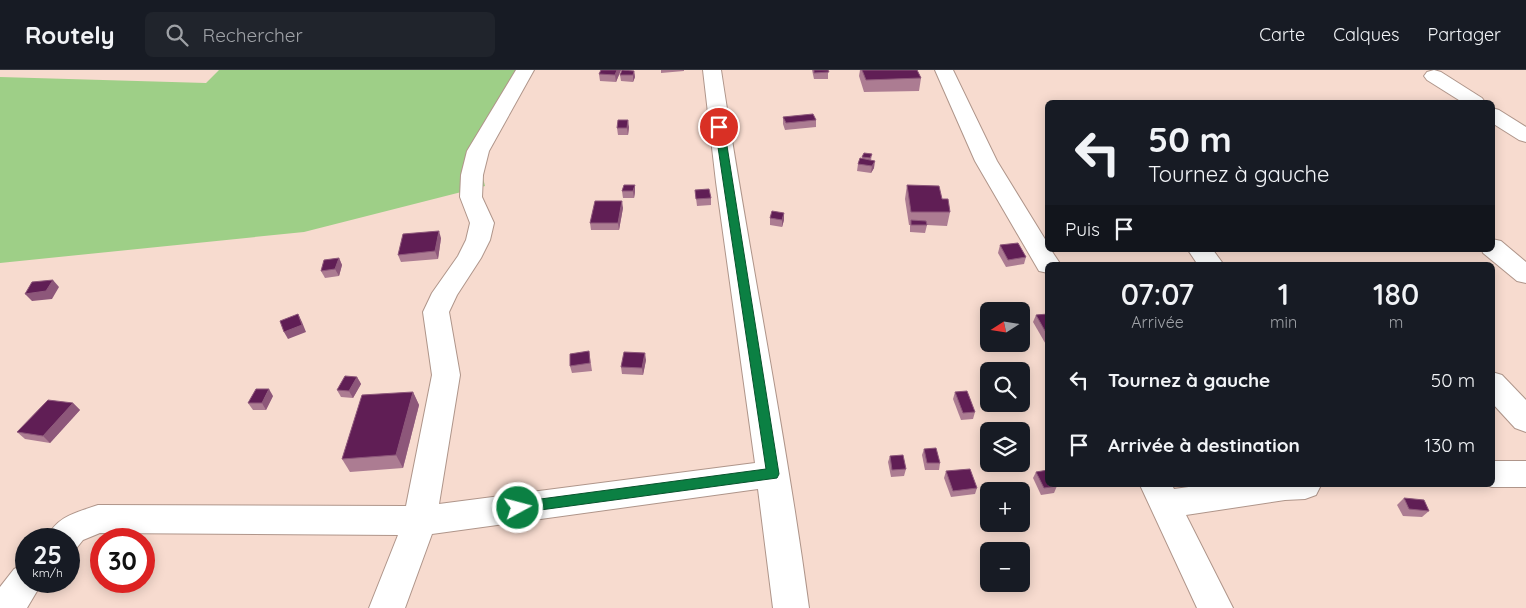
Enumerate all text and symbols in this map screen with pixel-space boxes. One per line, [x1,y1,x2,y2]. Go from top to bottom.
search box [145,12,495,57]
text: Routely [25,20,115,50]
icon: search [163,21,191,49]
text: Rechercher [203,23,303,47]
text: Carte [1259,23,1305,46]
text: Calques [1333,23,1400,46]
text: Partager [1428,23,1501,46]
pin [698,106,740,148]
icon: arrive [705,113,733,141]
text: 50 m [1148,117,1232,161]
icon: left [1065,120,1130,185]
text: Tournez à gauche [1148,160,1330,188]
icon: arrive [1110,215,1138,243]
text: Puis [1065,217,1100,241]
text: 07:07 [1121,275,1194,313]
text: 1 [1278,275,1289,313]
text: 180 [1373,275,1419,313]
north arrow [980,302,1030,352]
map controls [980,302,1030,592]
text: Arrivée [1131,312,1184,332]
text: min [1270,312,1297,332]
text: m [1389,312,1403,332]
button: search [980,362,1030,412]
icon: left [1065,366,1093,394]
text: Tournez à gauche [1108,368,1270,392]
text: 50 m [1431,368,1475,392]
button: layers [980,422,1030,472]
icon: arrive [1065,431,1093,459]
text: Arrivée à destination [1108,433,1300,457]
text: 130 m [1424,433,1475,457]
position arrow [491,481,543,533]
button: + [980,482,1030,532]
speed limit sign: 30 [90,528,155,593]
text: 25 [33,539,62,570]
button: − [980,542,1030,592]
text: km/h [32,565,63,580]

